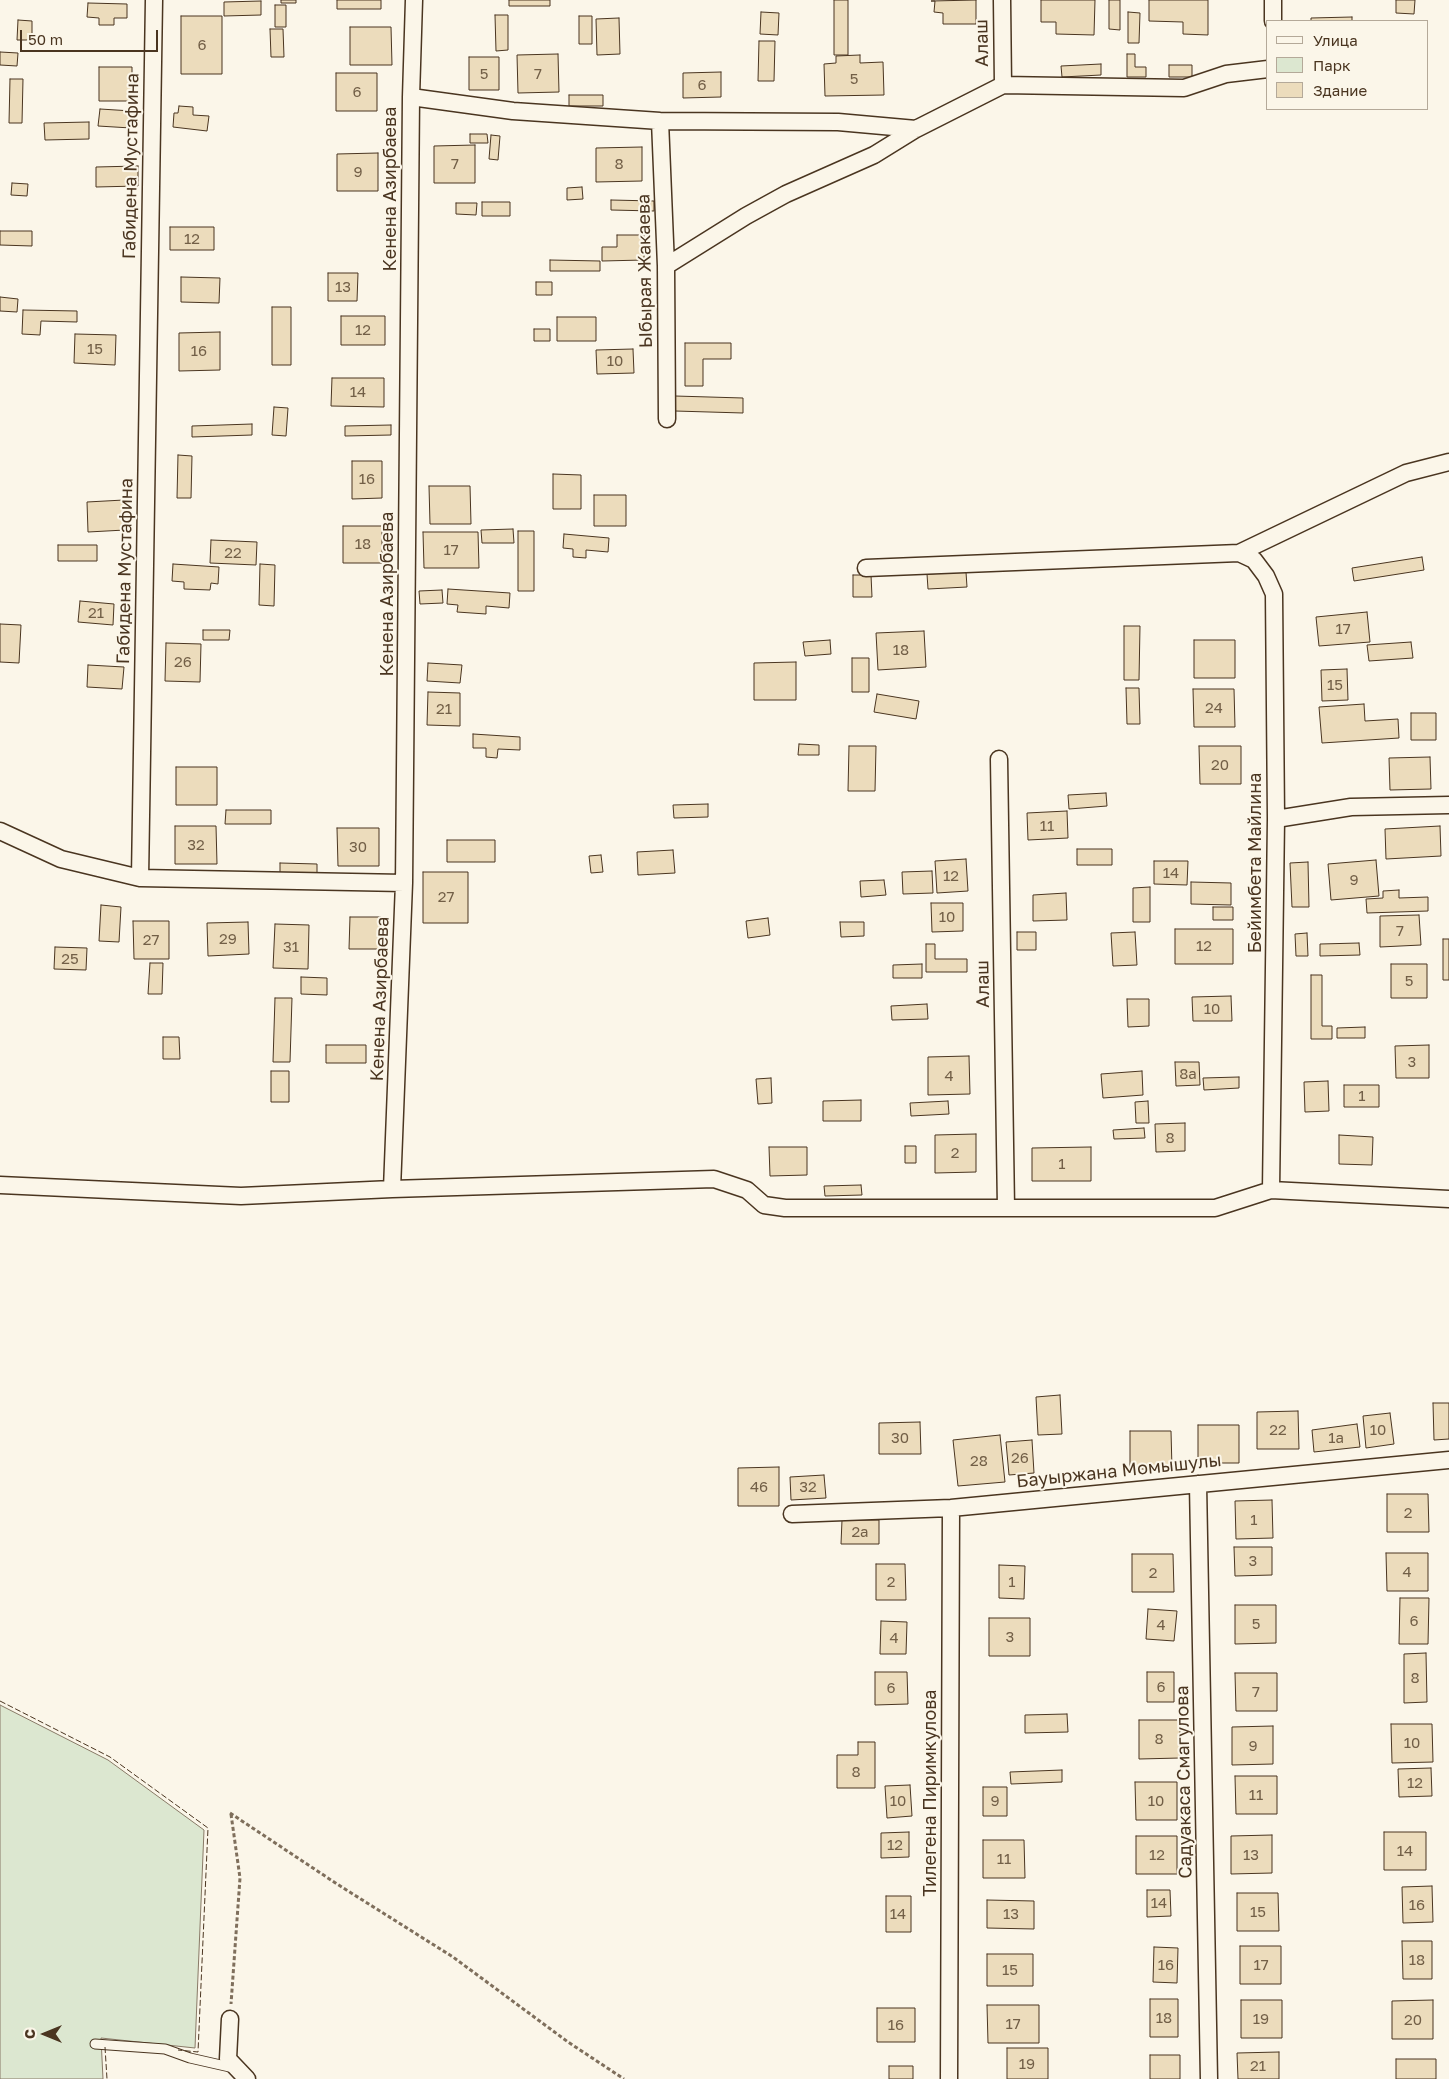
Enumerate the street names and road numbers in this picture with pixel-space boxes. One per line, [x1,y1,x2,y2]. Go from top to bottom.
street label: Алаш [971,19,993,67]
street label: Габидена Мустафина [119,73,143,259]
street label: Кенена Азирбаева [379,107,401,271]
street label: Ыбырая Жакаева [633,194,657,348]
street label: Габидена Мустафина [113,478,137,664]
street label: Кенена Азирбаева [376,512,398,676]
street label: Бейимбета Майлина [1244,773,1266,953]
street label: Кенена Азирбаева [366,916,394,1082]
street label: Алаш [972,960,994,1008]
street label: Бауыржана Момышулы [1015,1449,1223,1493]
street label: Садуакаса Смагулова [1172,1685,1196,1879]
street label: Тилегена Пиримкулова [919,1689,941,1897]

